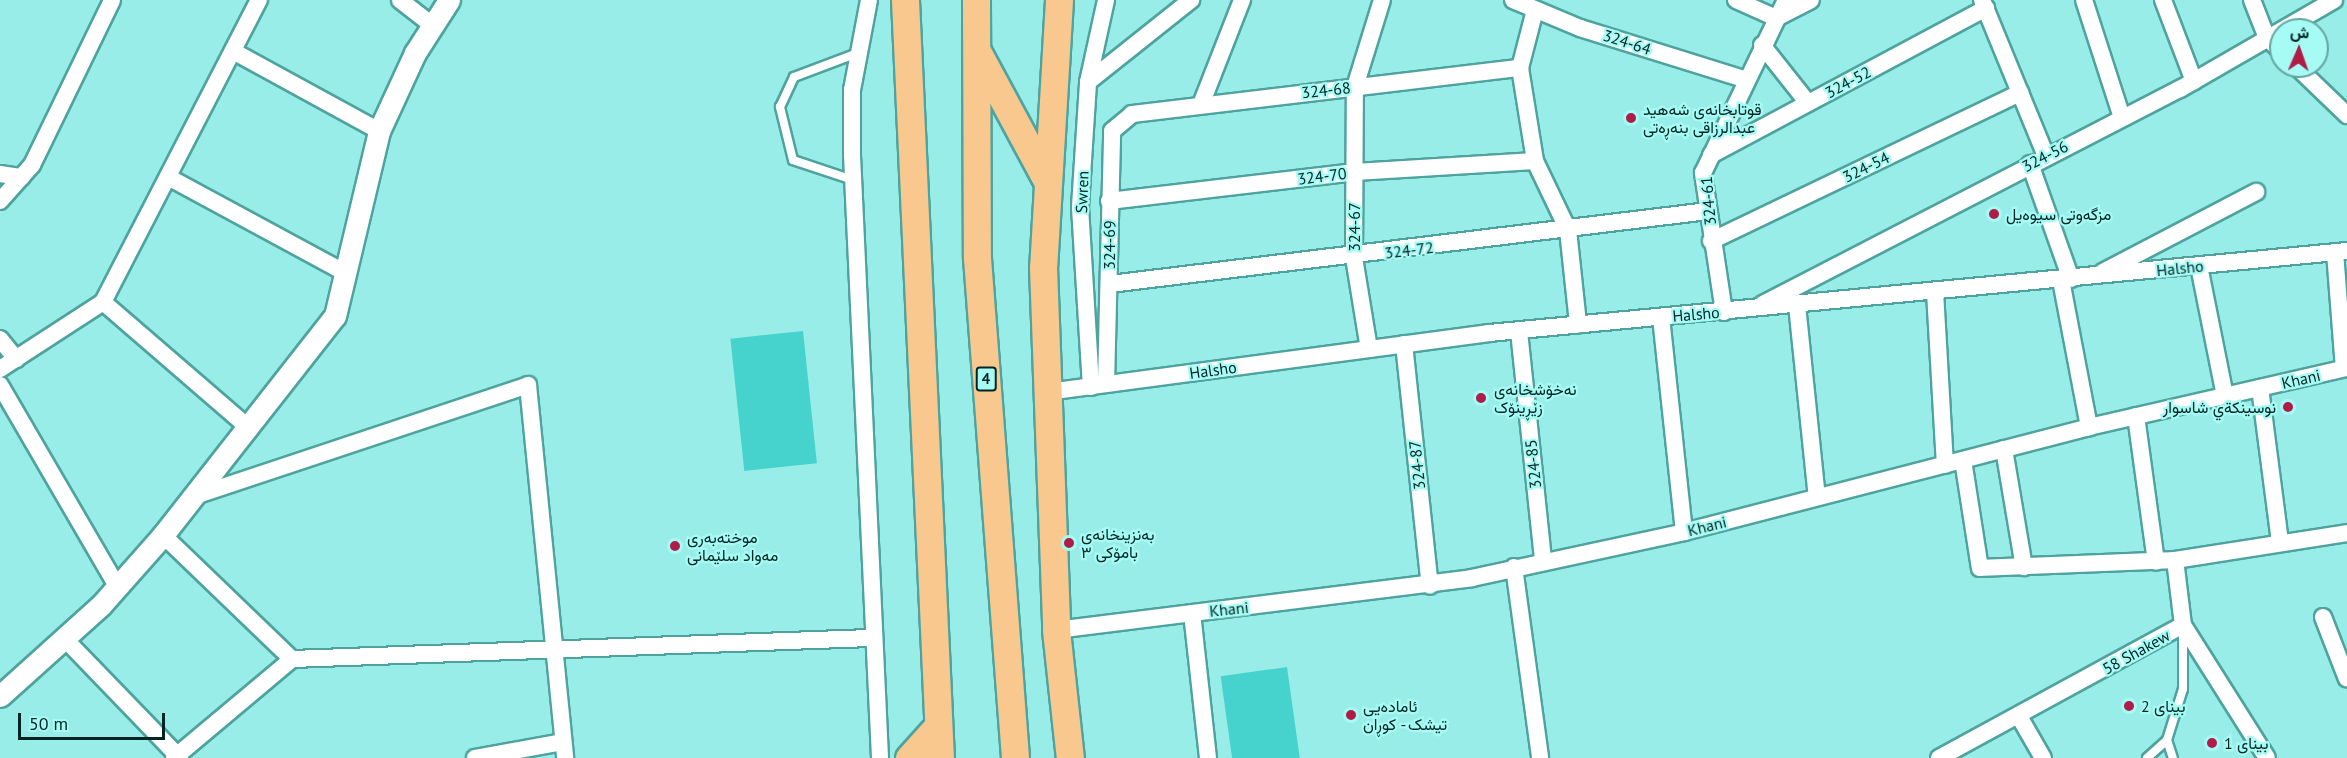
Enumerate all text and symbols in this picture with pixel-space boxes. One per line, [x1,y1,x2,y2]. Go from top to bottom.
north arrow [2269,18,2329,78]
text: ش [2290,22,2310,42]
street label: 324-64 [1601,25,1653,59]
street label: 324-52 [1822,62,1874,102]
street label: 324-68 [1300,78,1352,102]
place label: قوتابخانەی شەهید عبدالرزاقی بنەڕەتی [1643,99,1761,137]
marker: قوتابخانەی شەهید عبدالرزاقی بنەڕەتی [1624,111,1638,125]
street label: 324-56 [2019,136,2071,176]
street label: 324-54 [1840,148,1892,186]
street label: 324-70 [1296,163,1348,189]
street label: Swren [1072,170,1092,214]
street label: 324-61 [1696,176,1720,226]
street label: 324-67 [1344,202,1364,252]
place label: مزگەوتی سیوەیل [2006,204,2111,224]
marker: مزگەوتی سیوەیل [1987,207,2001,221]
street label: 324-69 [1099,220,1119,270]
street label: 324-72 [1383,237,1435,263]
street label: Halsho [2155,256,2205,280]
street label: Halsho [1672,302,1720,326]
street label: Halsho [1188,357,1238,383]
street label: Khani [2280,365,2322,393]
road number: 4 [976,367,996,391]
place label: نەخۆشخانەی زێڕینۆک [1494,379,1577,417]
marker: نەخۆشخانەی زێڕینۆک [1472,389,1490,407]
place label: نوسينكةي شاسوار [2163,397,2276,417]
marker: نوسينكةي شاسوار [2281,400,2295,414]
street label: 324-85 [1521,438,1545,490]
street label: 324-87 [1405,439,1429,491]
street label: Khani [1686,512,1728,540]
place label: بەنزینخانەی بامۆکی ٣ [1081,524,1154,562]
place label: موختەبەری مەواد سلێمانی [687,527,778,565]
marker: بەنزینخانەی بامۆکی ٣ [1062,536,1076,550]
marker: موختەبەری مەواد سلێمانی [668,539,682,553]
street label: Khani [1208,597,1250,621]
street label: 58 Shakew [2099,626,2173,678]
place label: ئامادەیی تیشک - کوڕان [1363,696,1450,734]
place label: بيناى 2 [2141,696,2185,716]
marker: بيناى 2 [2122,699,2136,713]
scale bar [21,701,168,739]
marker: ئامادەیی تیشک - کوڕان [1344,708,1358,722]
text: 50 m [29,712,68,735]
place label: بيناى 1 [2224,733,2268,753]
marker: بيناى 1 [2205,736,2219,750]

